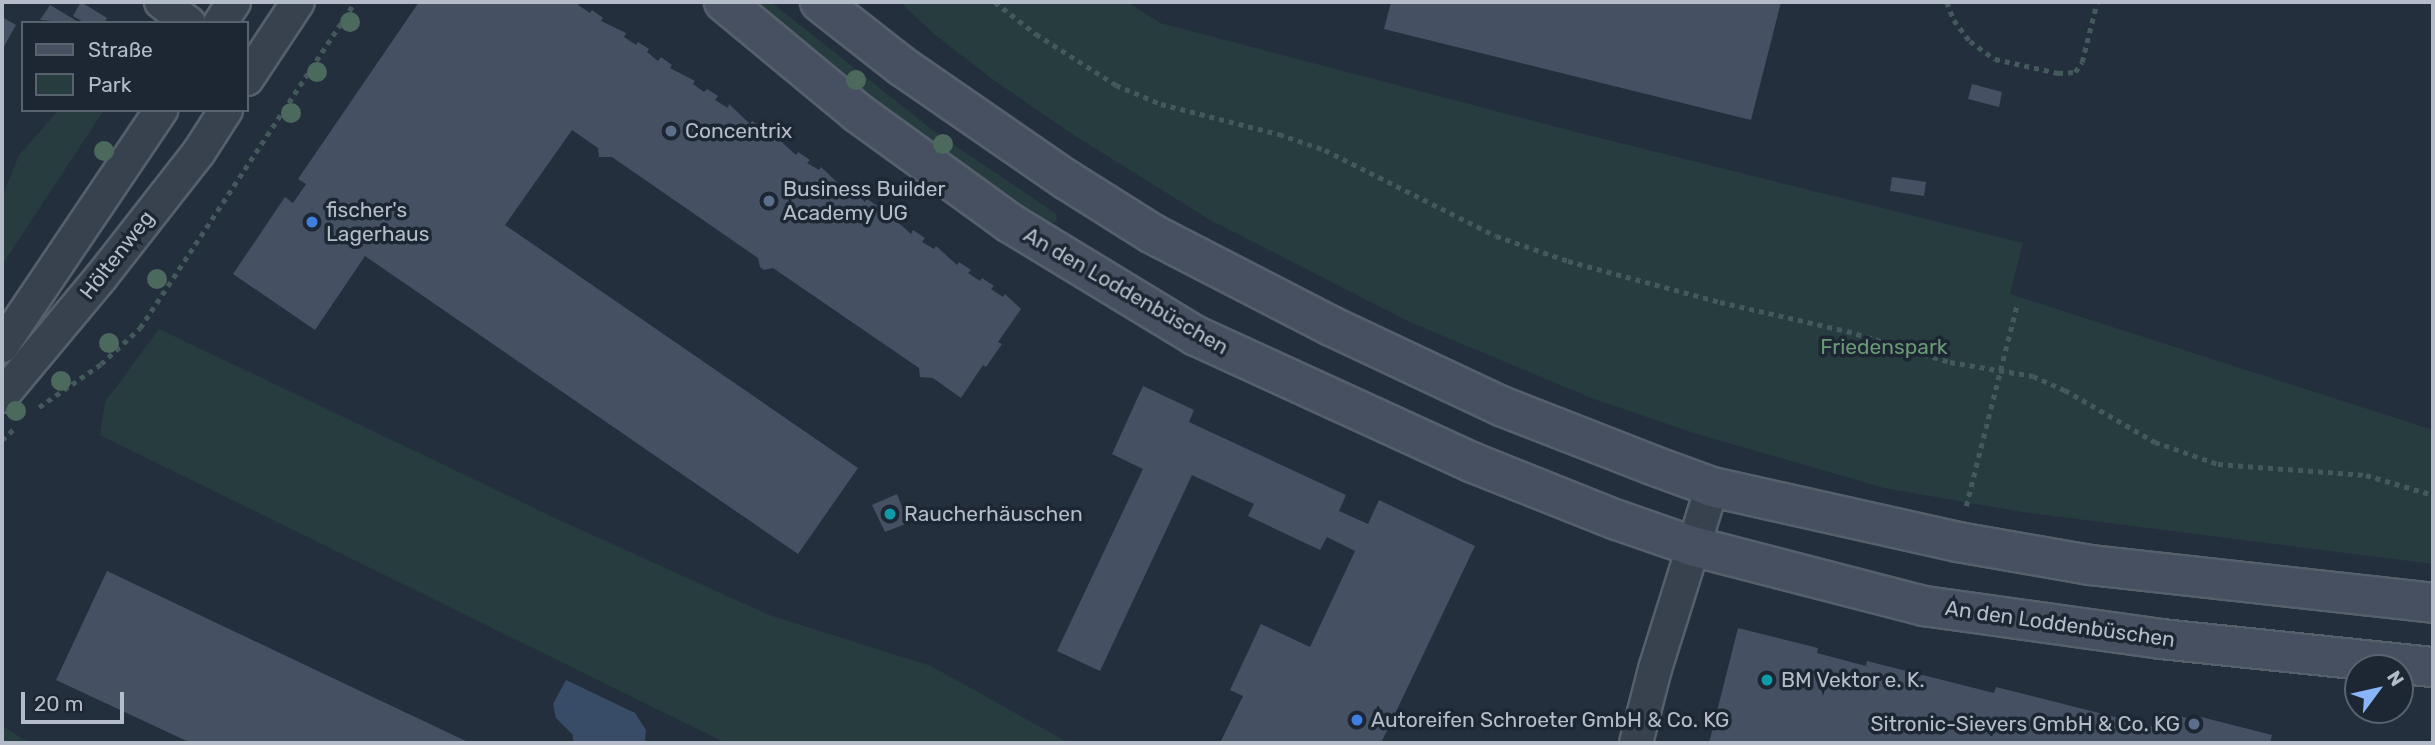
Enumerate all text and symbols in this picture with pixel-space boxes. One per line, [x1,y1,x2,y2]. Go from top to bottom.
legend [21,21,248,112]
text: Straße [88,37,153,62]
text: Park [88,72,132,97]
place label: Concentrix [685,118,792,144]
marker: Concentrix [663,123,679,139]
place label: Business Builder Academy UG [783,176,946,226]
marker: Business Builder Academy UG [761,193,777,209]
place label: fischer's Lagerhaus [326,197,429,247]
street label: Höltenweg [75,206,159,304]
marker: fischer's Lagerhaus [304,214,320,230]
street label: An den Loddenbüschen [1019,222,1233,360]
park label: Friedenspark [1820,334,1948,360]
place label: Raucherhäuschen [904,501,1083,527]
marker: Raucherhäuschen [882,506,898,522]
street label: An den Loddenbüschen [1943,595,2177,653]
north arrow [2344,654,2414,724]
text: N [2382,666,2409,690]
place label: BM Vektor e. K. [1781,667,1926,693]
marker: BM Vektor e. K. [1759,672,1775,688]
scale bar [24,678,128,722]
text: 20 m [34,691,83,716]
place label: Autoreifen Schroeter GmbH & Co. KG [1371,707,1730,733]
place label: Sitronic-Sievers GmbH & Co. KG [1870,711,2180,737]
marker: Autoreifen Schroeter GmbH & Co. KG [1349,712,1365,728]
marker: Sitronic-Sievers GmbH & Co. KG [2186,716,2202,732]

